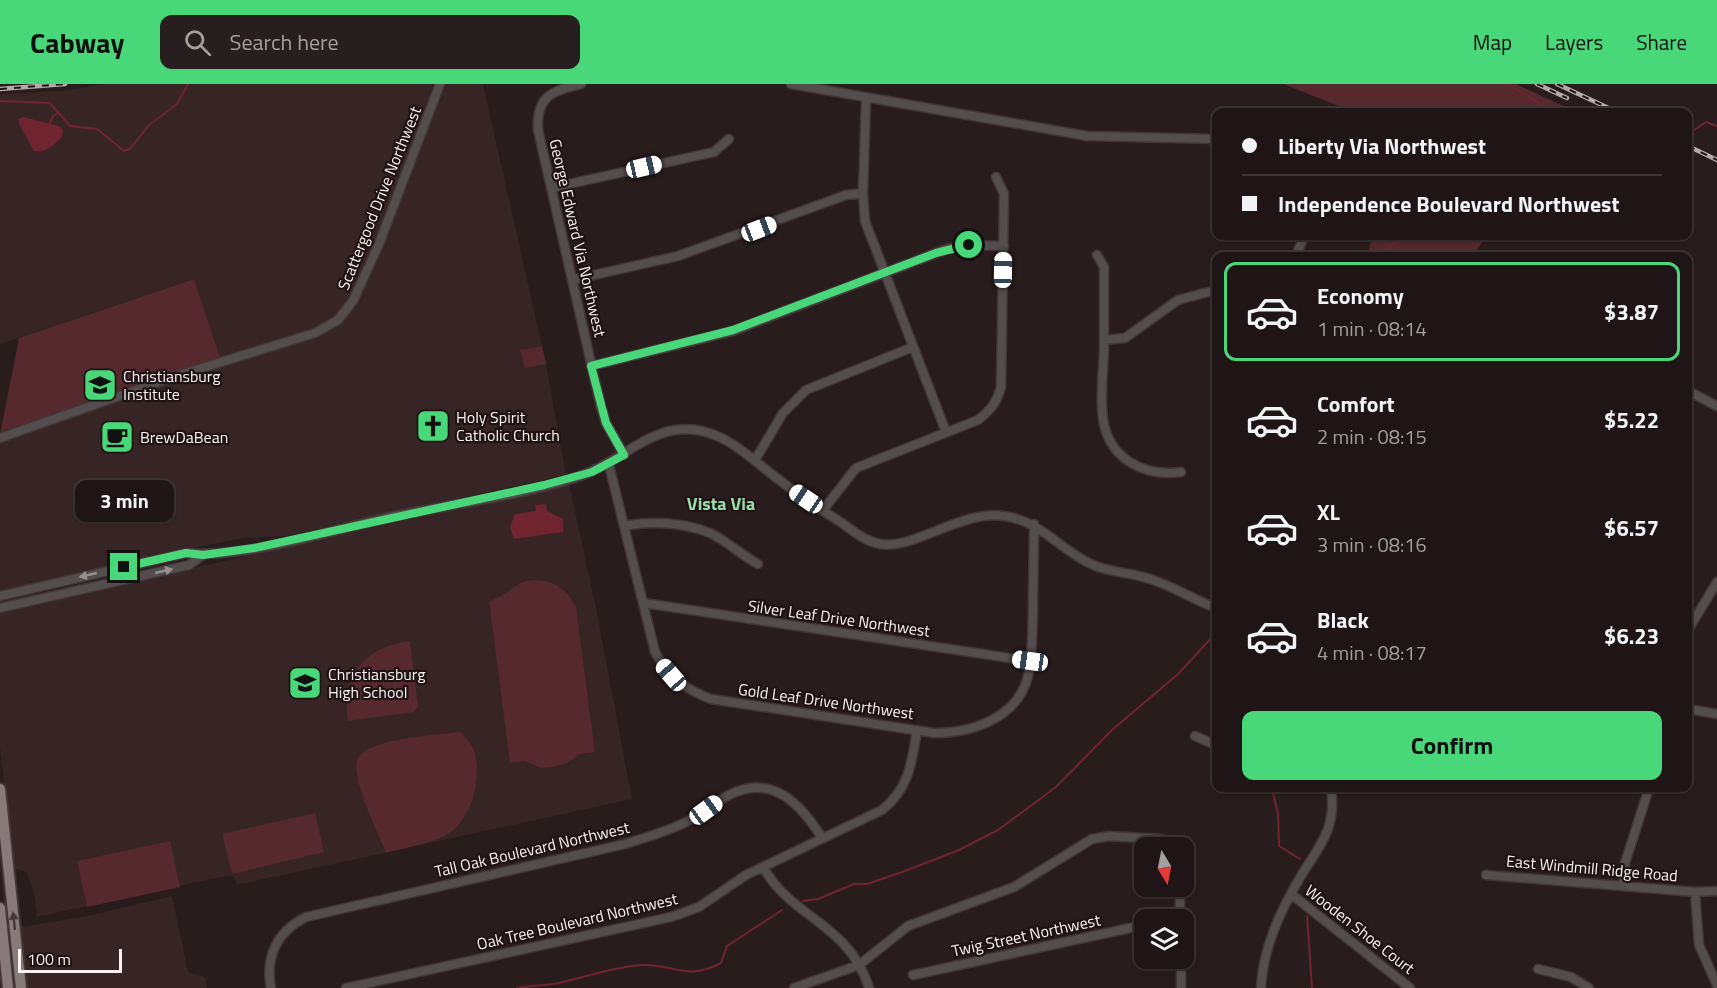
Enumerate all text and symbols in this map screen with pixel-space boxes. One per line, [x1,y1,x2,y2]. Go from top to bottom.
search box [160,15,580,69]
text: Cabway [30,21,124,64]
text: Search here [229,25,339,59]
icon: search [181,26,214,59]
text: Map [1473,26,1512,58]
text: Layers [1545,26,1603,58]
text: Share [1636,26,1687,58]
street label: Scattergood Drive Northwest [331,102,427,293]
text: Liberty Via Northwest [1278,129,1486,163]
street label: George Edward Via Northwest [544,137,613,340]
car [624,154,664,180]
text: Independence Boulevard Northwest [1278,187,1620,221]
car [739,214,779,244]
route start [955,231,982,258]
car [994,252,1012,288]
text: Economy [1317,279,1404,313]
icon: car [1245,285,1299,339]
text: $3.87 [1604,295,1659,329]
text: 1 min · 08:14 [1317,313,1427,344]
place label: Christiansburg Institute [123,364,221,406]
school or university icon: Christiansburg Institute [82,367,118,403]
text: Comfort [1317,387,1395,421]
icon: car [1245,393,1299,447]
text: $5.22 [1604,403,1659,437]
place label: Holy Spirit Catholic Church [456,405,560,447]
church icon: Holy Spirit Catholic Church [415,408,451,444]
cafe icon: BrewDaBean [99,419,135,455]
text: 2 min · 08:15 [1317,421,1427,452]
place label: BrewDaBean [140,425,228,449]
callout: 3 min [74,480,174,522]
car [786,481,826,517]
text: 3 min [100,485,149,516]
district label: Vista Via [687,490,755,517]
text: XL [1317,495,1340,529]
icon: car [1245,501,1299,555]
text: $6.57 [1604,511,1659,545]
text: 3 min · 08:16 [1317,529,1427,560]
route end [110,553,137,580]
one-way arrow [154,566,173,575]
one-way arrow [79,571,98,581]
street label: Silver Leaf Drive Northwest [746,593,932,643]
text: Black [1317,603,1369,637]
icon: car [1245,609,1299,663]
text: $6.23 [1604,619,1659,653]
text: 4 min · 08:17 [1317,637,1427,668]
car [1011,650,1049,672]
car [652,656,690,694]
place label: Christiansburg High School [328,662,426,704]
school or university icon: Christiansburg High School [287,665,323,701]
street label: Gold Leaf Drive Northwest [737,677,916,725]
button: Confirm [1242,711,1662,780]
car [686,792,726,828]
street label: Tall Oak Boulevard Northwest [432,815,632,883]
north arrow [1134,837,1194,897]
map controls [1134,837,1194,969]
street label: East Windmill Ridge Road [1505,849,1679,887]
street label: Wooden Shoe Court [1300,878,1420,980]
street label: Oak Tree Boulevard Northwest [474,886,680,956]
street label: Twig Street Northwest [949,907,1103,963]
button: layers [1134,909,1194,969]
one-way arrow [10,912,19,931]
scale bar [18,946,122,974]
text: 100 m [27,947,71,971]

